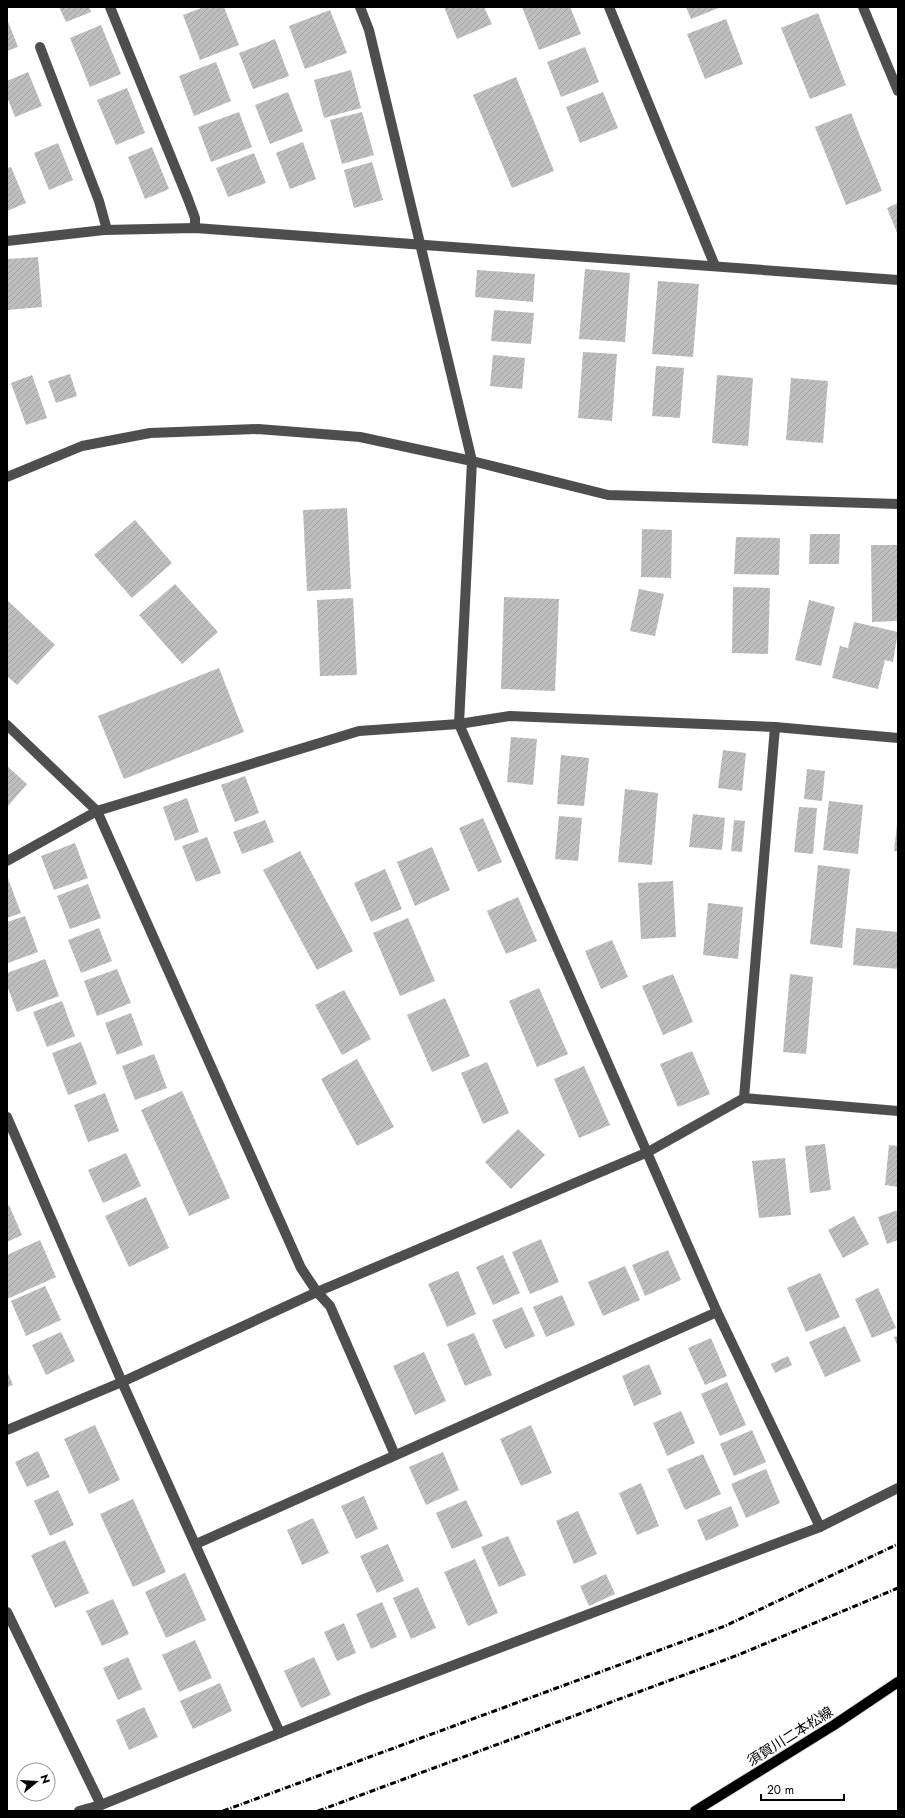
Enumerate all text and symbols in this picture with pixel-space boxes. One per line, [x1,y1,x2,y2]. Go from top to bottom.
street label: 須賀川二本松線 [743,1702,837,1770]
north arrow [16,1762,56,1802]
text: N [37,1772,54,1786]
scale bar [761,1776,844,1802]
text: 20 m [767,1781,794,1799]

